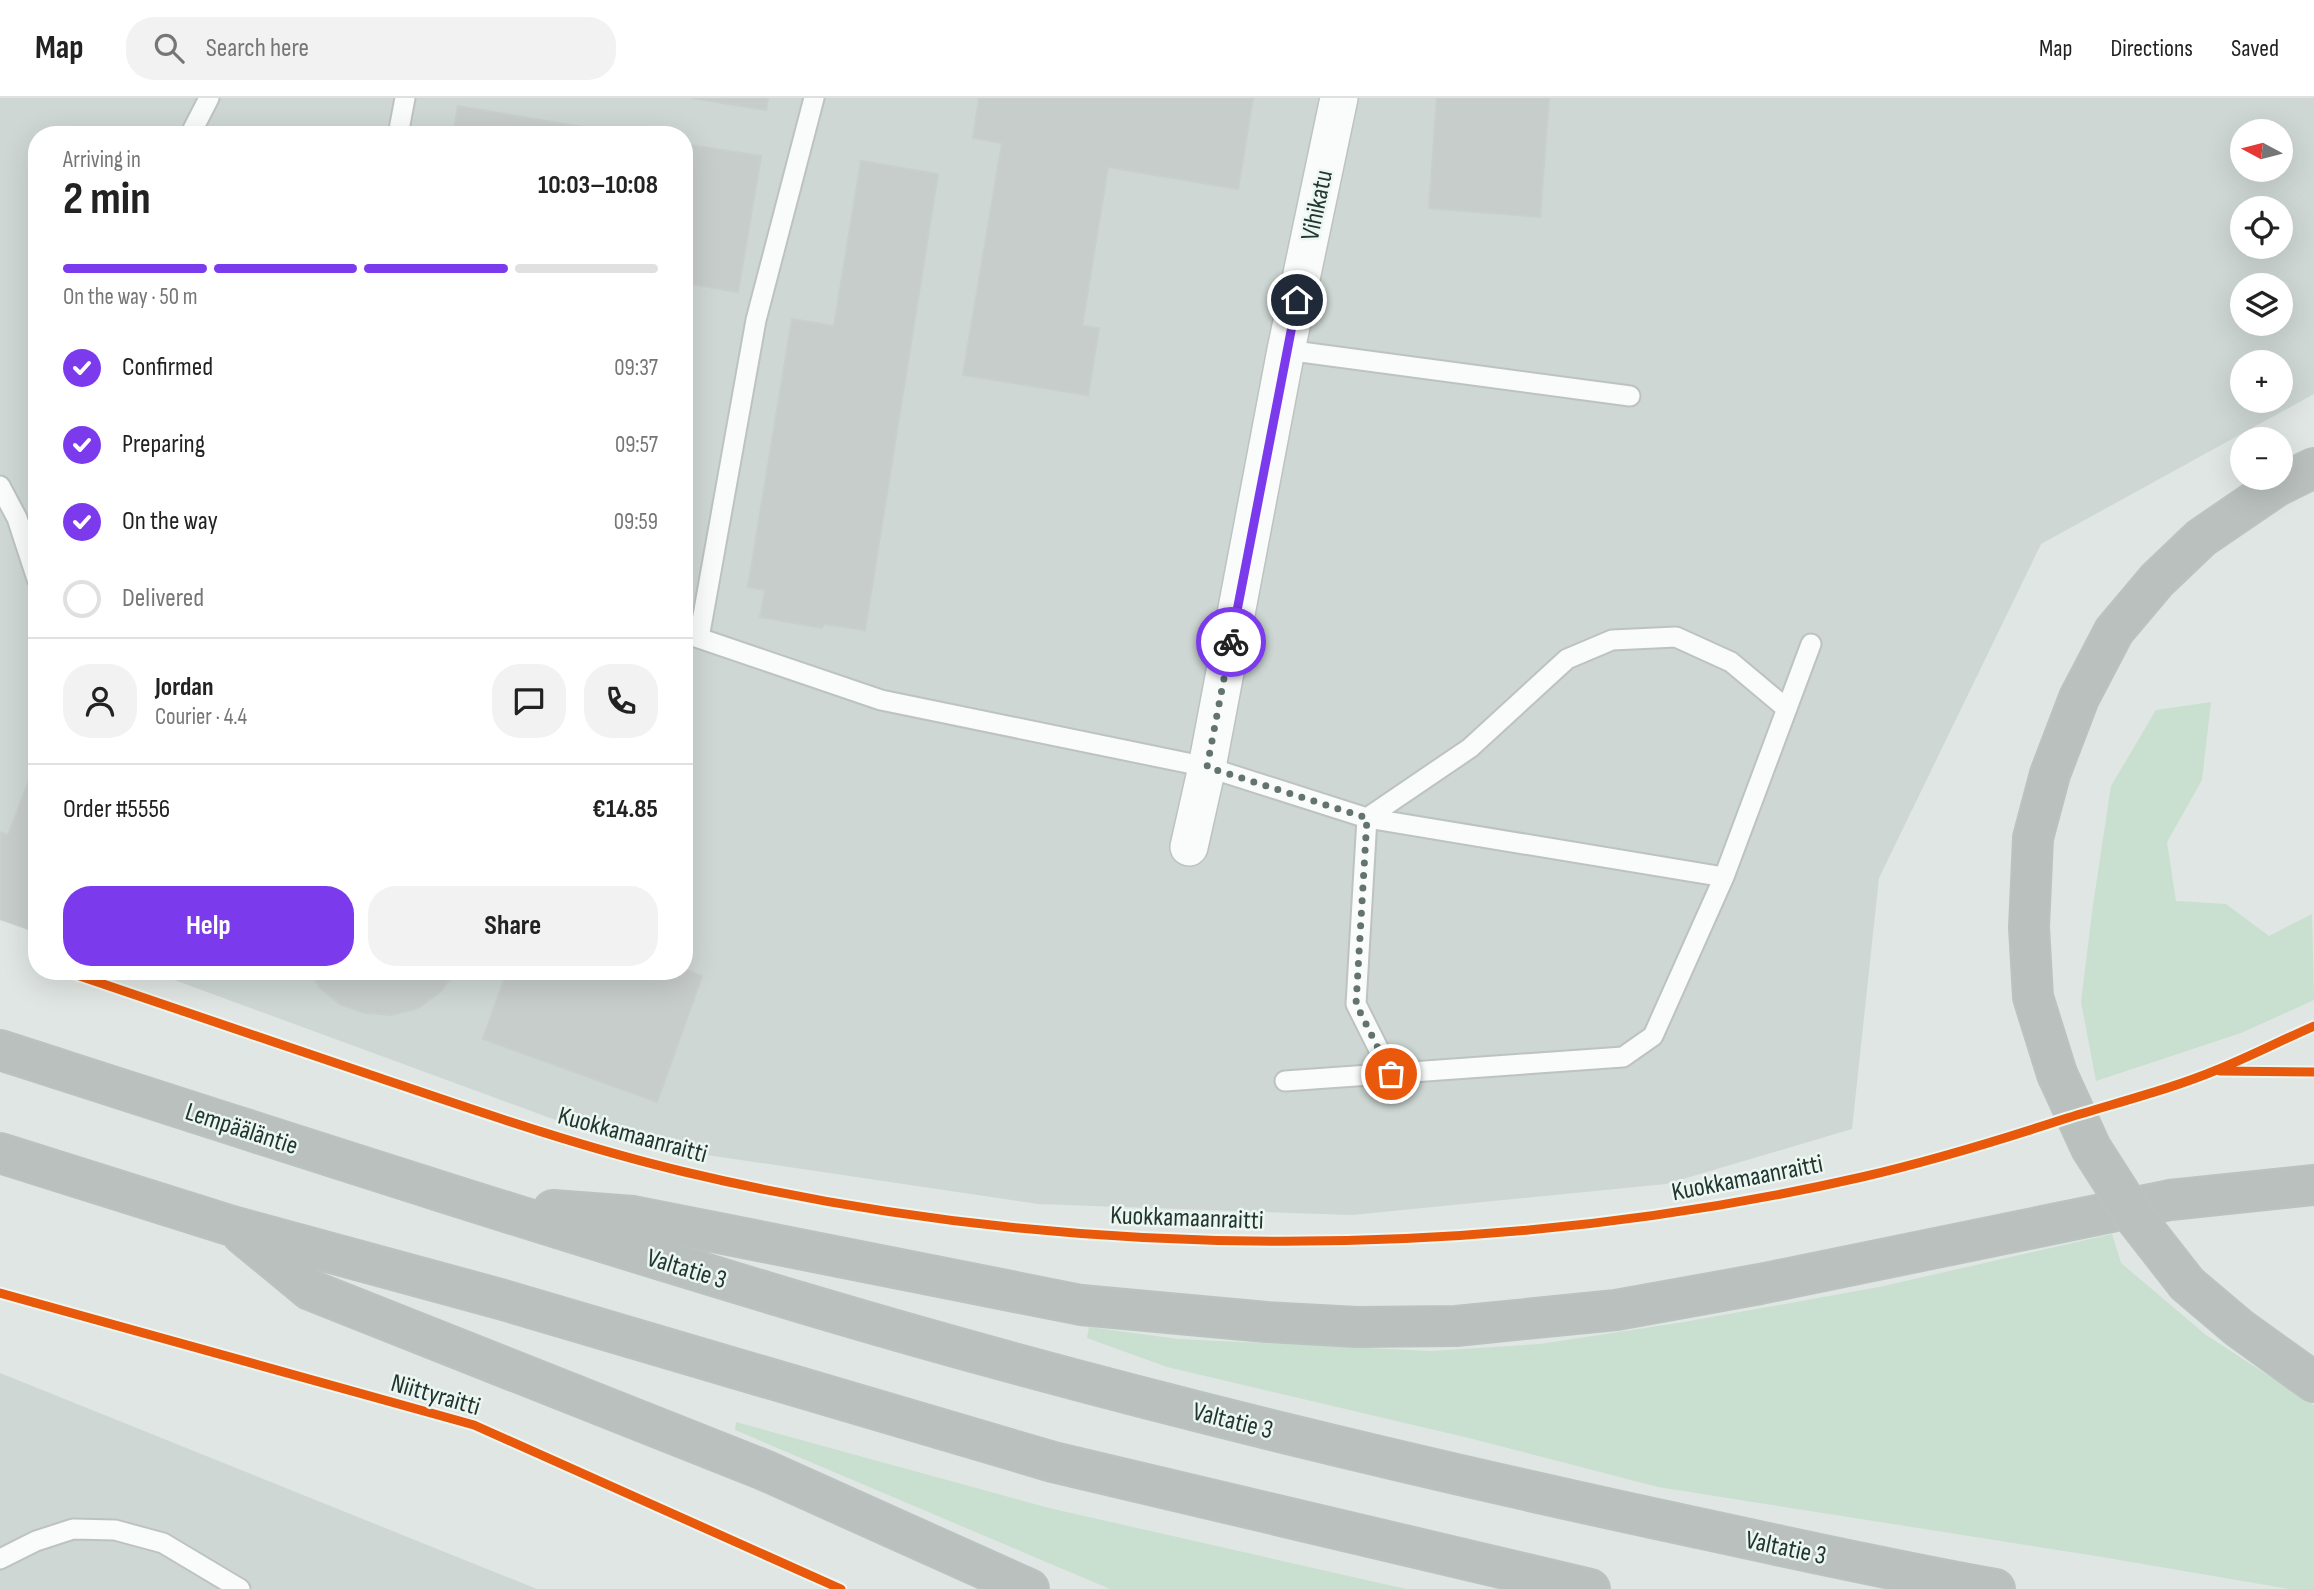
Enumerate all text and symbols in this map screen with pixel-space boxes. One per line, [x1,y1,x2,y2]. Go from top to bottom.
search box [126,17,616,80]
text: Map [35,28,84,68]
icon: search [150,29,188,67]
text: Search here [206,33,309,64]
text: Map [2039,34,2072,63]
text: Directions [2110,34,2193,63]
text: Saved [2231,34,2279,63]
north arrow [2230,119,2292,182]
map controls [2230,119,2293,490]
text: Arriving in [63,146,141,174]
street label: Vihikatu [1295,167,1340,243]
text: 10:03–10:08 [538,170,658,201]
text: 2 min [63,172,151,227]
button: locate [2230,196,2293,259]
pin [1267,270,1327,330]
button: layers [2230,273,2293,336]
icon: home [1278,281,1316,319]
text: On the way · 50 m [63,283,197,311]
icon: check [63,349,101,387]
button: + [2230,350,2293,413]
text: Confirmed [122,352,213,383]
text: 09:37 [614,354,658,382]
icon: check [63,426,101,464]
button: − [2230,427,2293,490]
text: Preparing [122,429,205,460]
text: 09:57 [615,431,658,459]
icon: check [63,503,101,541]
text: On the way [122,506,218,537]
text: 09:59 [614,508,658,536]
text: Delivered [122,583,204,614]
courier [1196,607,1266,677]
icon: bike [1212,623,1250,661]
button: person [63,664,137,738]
button: chat [492,664,566,738]
button: phone [584,664,658,738]
text: Jordan [155,672,213,703]
text: Courier · 4.4 [155,703,247,731]
text: Order #5556 [63,794,170,825]
text: €14.85 [592,794,658,825]
button: Help [63,886,354,966]
button: Share [368,886,658,966]
pin [1361,1044,1421,1104]
icon: bag [1372,1055,1410,1093]
street label: Lempääläntie [181,1097,302,1162]
street label: Kuokkamaanraitti [555,1101,711,1170]
street label: Kuokkamaanraitti [1669,1149,1826,1208]
street label: Kuokkamaanraitti [1110,1200,1264,1237]
street label: Valtatie 3 [643,1243,730,1296]
street label: Niittyraitti [387,1368,484,1423]
street label: Valtatie 3 [1189,1397,1276,1446]
street label: Valtatie 3 [1742,1525,1829,1572]

